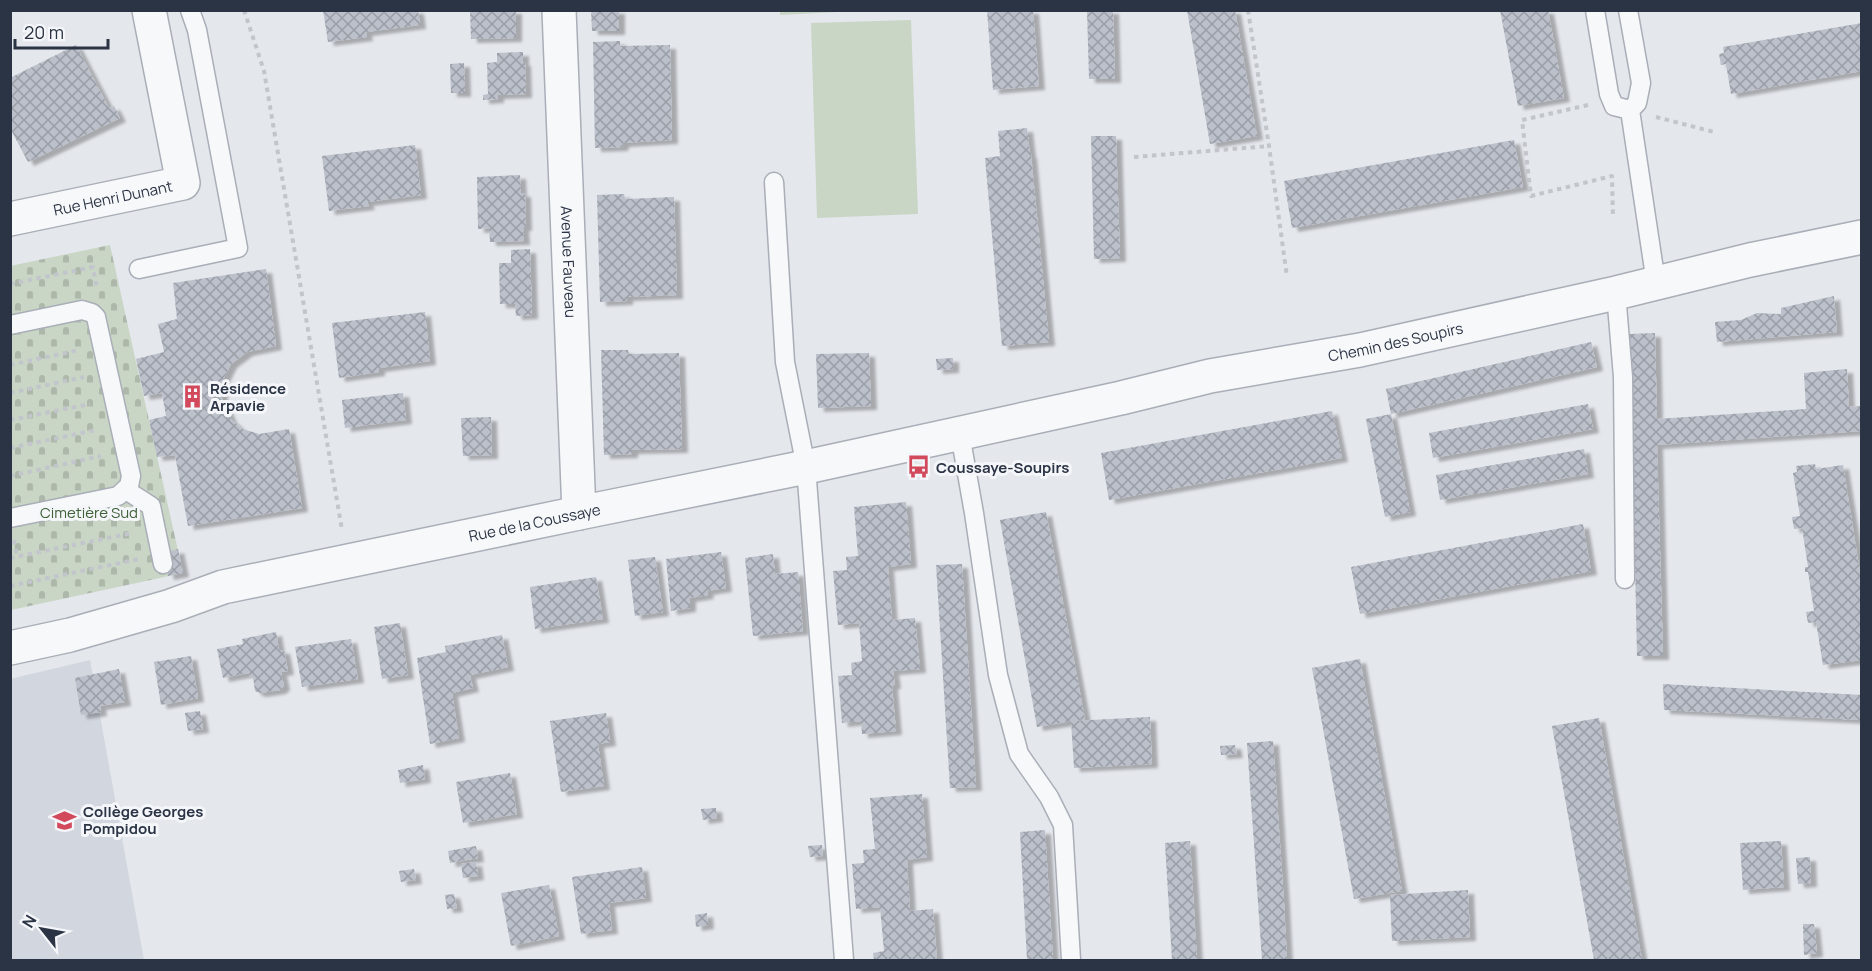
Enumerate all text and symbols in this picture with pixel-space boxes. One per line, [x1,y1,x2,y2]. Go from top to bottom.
scale bar [15,12,108,50]
text: 20 m [24,20,64,44]
street label: Rue Henri Dunant [51,175,174,220]
street label: Avenue Fauveau [556,205,582,318]
street label: Chemin des Soupirs [1327,317,1465,366]
place label: Résidence Arpavie [210,378,286,416]
building icon: Résidence Arpavie [179,384,205,410]
bus stop icon: Coussaye-Soupirs [905,454,931,480]
place label: Coussaye-Soupirs [936,457,1069,478]
street label: Rue de la Coussaye [467,498,603,546]
park label: Cimetière Sud [40,502,138,523]
place label: Collège Georges Pompidou [83,801,203,839]
school or university icon: Collège Georges Pompidou [52,807,78,833]
north arrow [12,899,72,959]
text: N [17,911,42,932]

